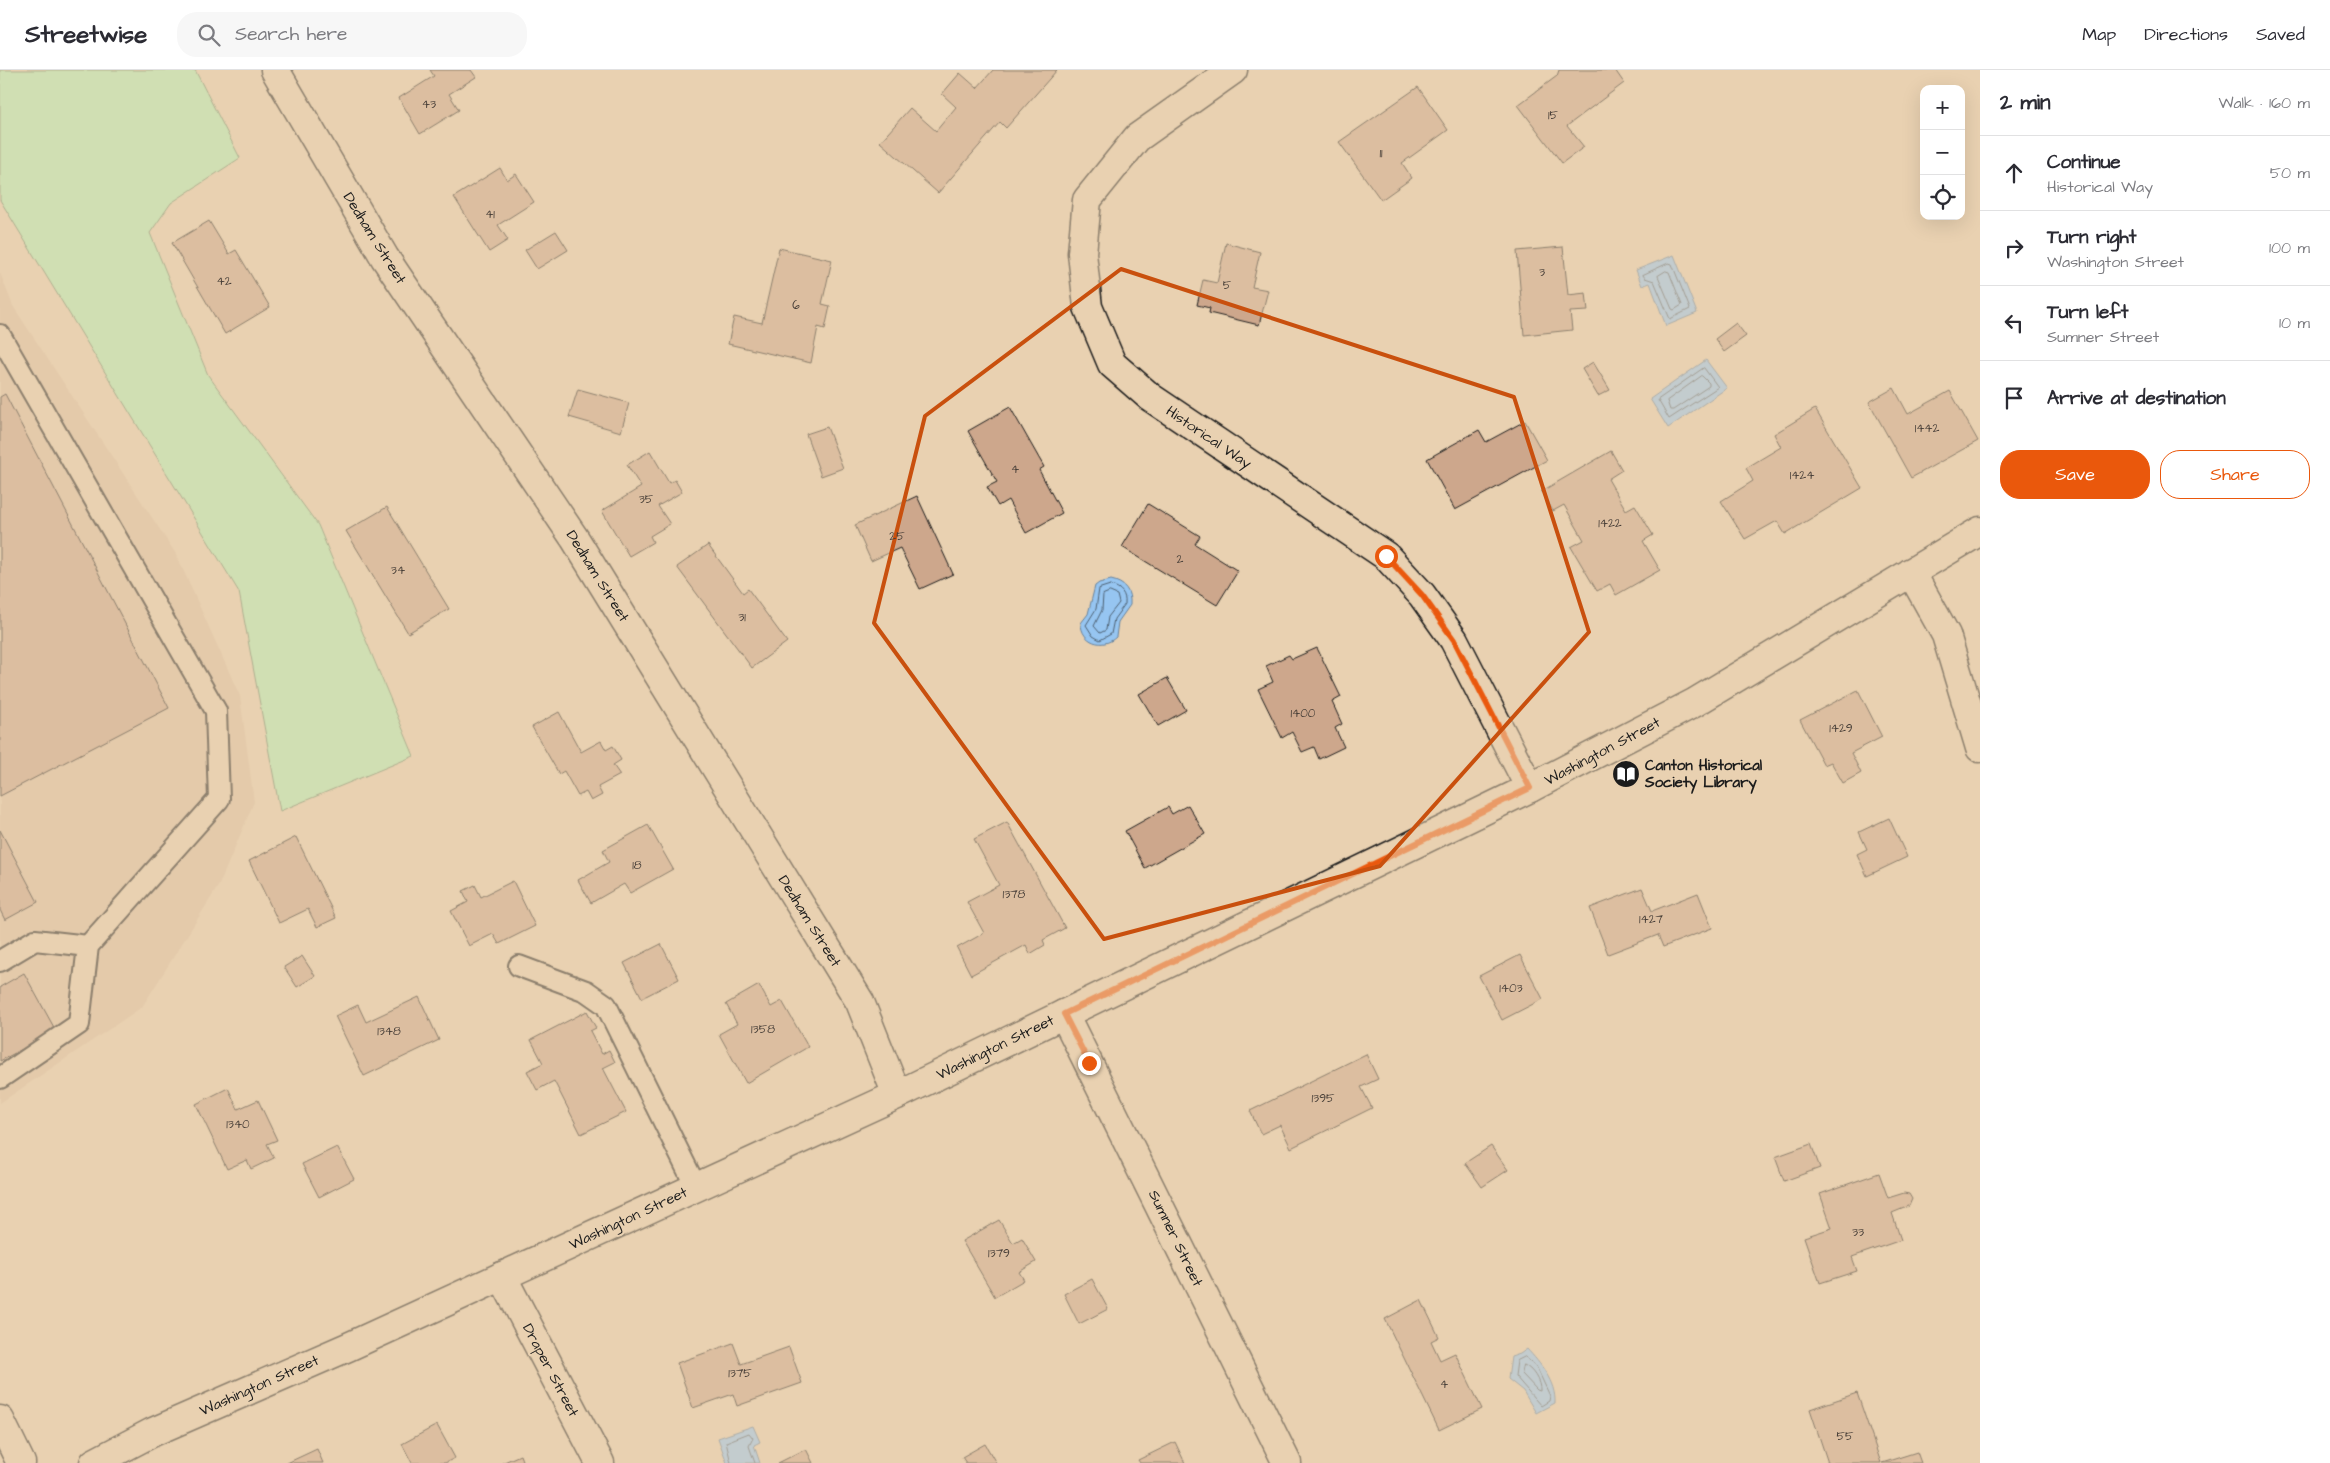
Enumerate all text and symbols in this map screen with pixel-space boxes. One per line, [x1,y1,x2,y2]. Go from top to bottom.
search box [177,12,527,57]
text: Streetwise [25,18,147,52]
icon: search [195,21,223,49]
text: Search here [235,21,347,48]
text: Map [2082,22,2116,47]
text: Directions [2144,22,2228,47]
text: Saved [2256,22,2305,47]
map controls [1920,85,1965,220]
button: + [1920,85,1965,130]
text: 2 min [2000,88,2050,117]
text: Walk · 160 m [2218,92,2310,114]
house number: 43 [422,96,436,113]
house number: 15 [1548,107,1559,124]
button: − [1920,130,1965,175]
house number: 11 [1379,145,1383,162]
text: Continue [2047,149,2121,176]
icon: ahead [2000,159,2028,187]
text: 50 m [2270,162,2310,184]
button: locate [1920,175,1965,220]
text: Historical Way [2047,176,2153,198]
street label: Dedham Street [338,188,411,288]
house number: 41 [485,206,495,223]
text: Turn right [2047,224,2136,251]
icon: right [2000,234,2028,262]
text: 100 m [2269,237,2310,259]
text: Washington Street [2047,251,2184,273]
house number: 3 [1539,264,1545,281]
house number: 42 [216,273,232,290]
house number: 5 [1223,277,1232,294]
house number: 6 [792,297,800,314]
text: Turn left [2047,299,2128,326]
icon: left [2000,309,2028,337]
text: 10 m [2279,312,2310,334]
text: Sumner Street [2047,326,2159,348]
icon: arrive [2000,384,2028,412]
text: Arrive at destination [2047,385,2226,412]
street label: Historical Way [1161,401,1256,475]
house number: 1442 [1915,420,1939,437]
button: Save [2000,450,2150,499]
button: Share [2160,450,2310,499]
house number: 4 [1011,461,1019,478]
house number: 1424 [1790,467,1814,484]
house number: 35 [639,491,654,508]
house number: 1422 [1598,515,1622,532]
street label: Dedham Street [561,526,634,626]
house number: 25 [889,528,905,545]
route start [1375,545,1398,568]
house number: 2 [1177,551,1184,568]
house number: 34 [391,562,405,579]
house number: 31 [738,609,746,626]
house number: 1400 [1291,705,1316,722]
street label: Washington Street [1541,712,1664,792]
house number: 1429 [1829,720,1853,737]
place label: Canton Historical Society Library [1644,755,1763,794]
library icon: Canton Historical Society Library [1611,759,1641,789]
house number: 18 [632,857,642,874]
street label: Dedham Street [773,871,846,971]
house number: 1378 [1003,886,1026,903]
house number: 1427 [1639,911,1664,928]
house number: 1403 [1499,980,1523,997]
street label: Washington Street [933,1010,1058,1086]
house number: 1358 [751,1021,775,1038]
house number: 1348 [377,1023,401,1040]
route end [1078,1052,1101,1075]
house number: 1395 [1312,1090,1335,1107]
house number: 1340 [226,1116,250,1133]
street label: Washington Street [566,1182,691,1256]
street label: Sumner Street [1143,1186,1208,1290]
house number: 33 [1852,1224,1864,1241]
house number: 1379 [988,1245,1010,1262]
street label: Draper Street [517,1320,584,1420]
street label: Washington Street [196,1350,323,1422]
house number: 1375 [728,1365,752,1382]
house number: 4 [1440,1376,1448,1393]
house number: 55 [1837,1428,1854,1445]

